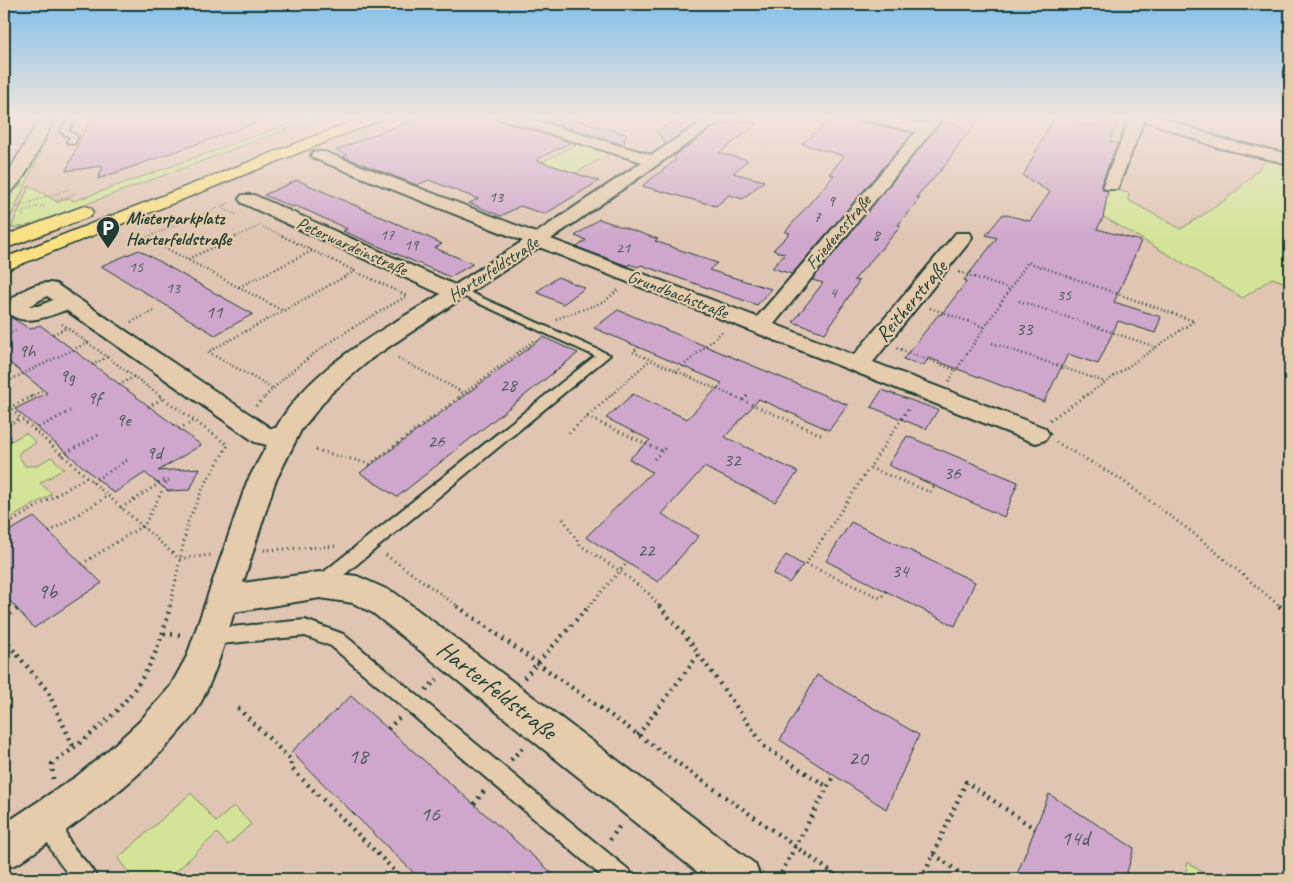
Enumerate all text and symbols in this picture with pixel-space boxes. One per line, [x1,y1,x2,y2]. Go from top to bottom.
house number: 13 [489,187,505,207]
street label: Friedensstraße [801,189,876,274]
house number: 9 [827,191,836,211]
place label: Mieterparkplatz Harterfeldstraße [126,207,233,250]
house number: 7 [813,207,821,227]
street label: Peterwardeinstraße [293,212,412,281]
parking icon: Mieterparkplatz Harterfeldstraße [95,215,121,249]
house number: 17 [380,225,395,245]
house number: 8 [872,225,881,245]
street label: Harterfeldstraße [444,231,543,306]
house number: 19 [404,235,420,255]
house number: 21 [616,238,631,258]
street label: Reitherstraße [869,253,954,347]
house number: 15 [129,257,144,277]
street label: Grundbachstraße [625,265,732,324]
house number: 13 [166,278,182,298]
house number: 4 [829,283,838,303]
house number: 35 [1057,285,1072,305]
house number: 11 [205,300,224,324]
house number: 33 [1015,317,1034,341]
house number: 9h [18,339,37,363]
house number: 9g [59,364,76,388]
house number: 28 [499,373,519,397]
house number: 9f [87,386,106,410]
house number: 9e [116,408,132,432]
house number: 26 [427,429,446,453]
house number: 9d [146,441,166,465]
house number: 32 [723,448,742,472]
house number: 36 [943,461,962,485]
house number: 22 [637,538,656,562]
house number: 34 [891,559,911,583]
house number: 9b [37,577,58,605]
street label: Harterfeldstraße [431,633,565,748]
house number: 18 [348,742,370,770]
house number: 20 [848,744,870,772]
house number: 16 [420,800,441,828]
house number: 14d [1061,824,1093,852]

